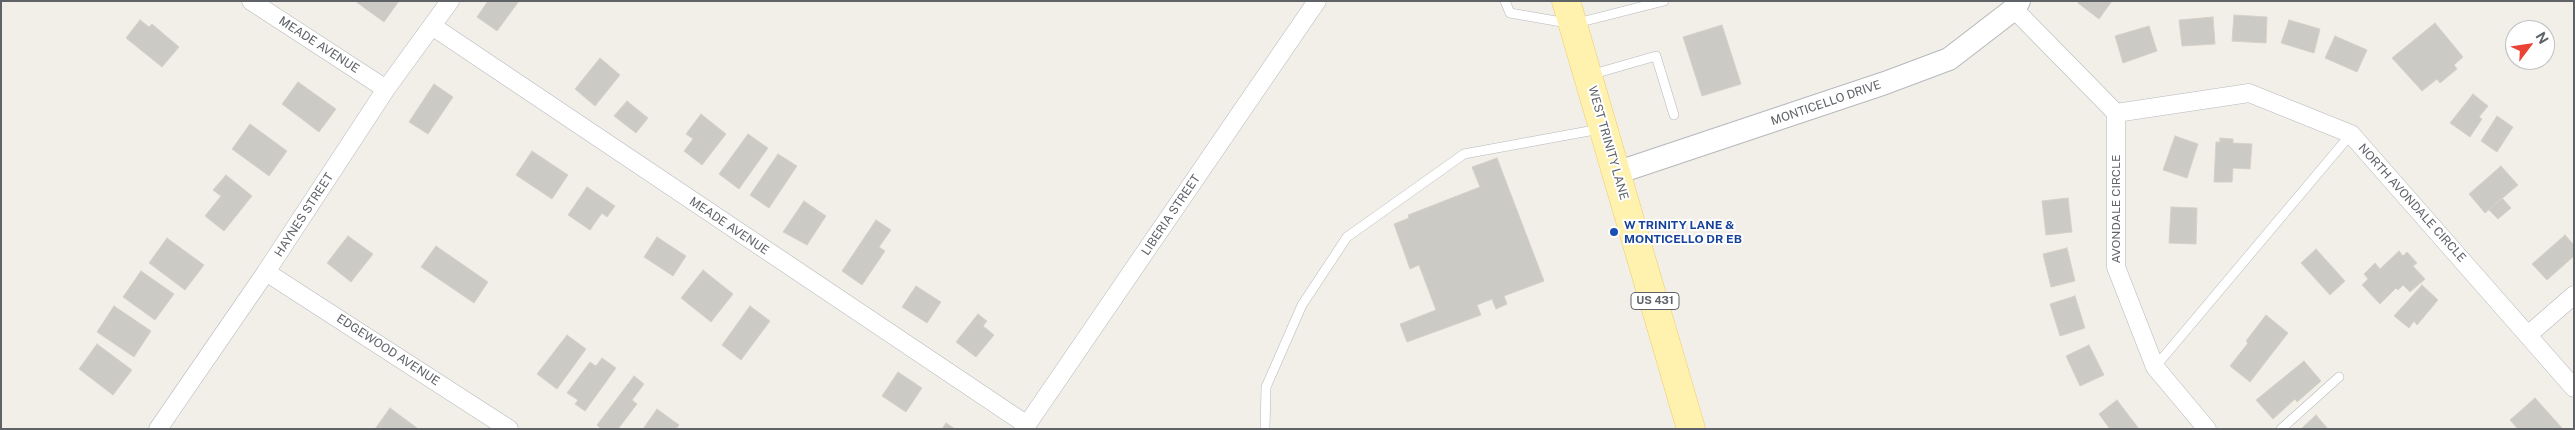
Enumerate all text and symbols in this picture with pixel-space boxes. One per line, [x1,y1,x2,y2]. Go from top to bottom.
street label: MEADE AVENUE [276,14,362,76]
north arrow [2505,20,2555,70]
text: N [2532,29,2552,47]
street label: MONTICELLO DRIVE [1769,77,1883,129]
street label: WEST TRINITY LANE [1585,84,1631,202]
street label: NORTH AVONDALE CIRCLE [2355,141,2469,265]
street label: AVONDALE CIRCLE [2109,155,2123,263]
street label: HAYNES STREET [272,170,336,260]
street label: LIBERIA STREET [1139,172,1203,258]
street label: MEADE AVENUE [687,194,771,258]
place label: W TRINITY LANE & MONTICELLO DR EB [1624,218,1742,246]
marker: W TRINITY LANE & MONTICELLO DR EB [1608,226,1620,238]
road number: US 431 [1631,292,1679,310]
street label: EDGEWOOD AVENUE [334,311,442,389]

